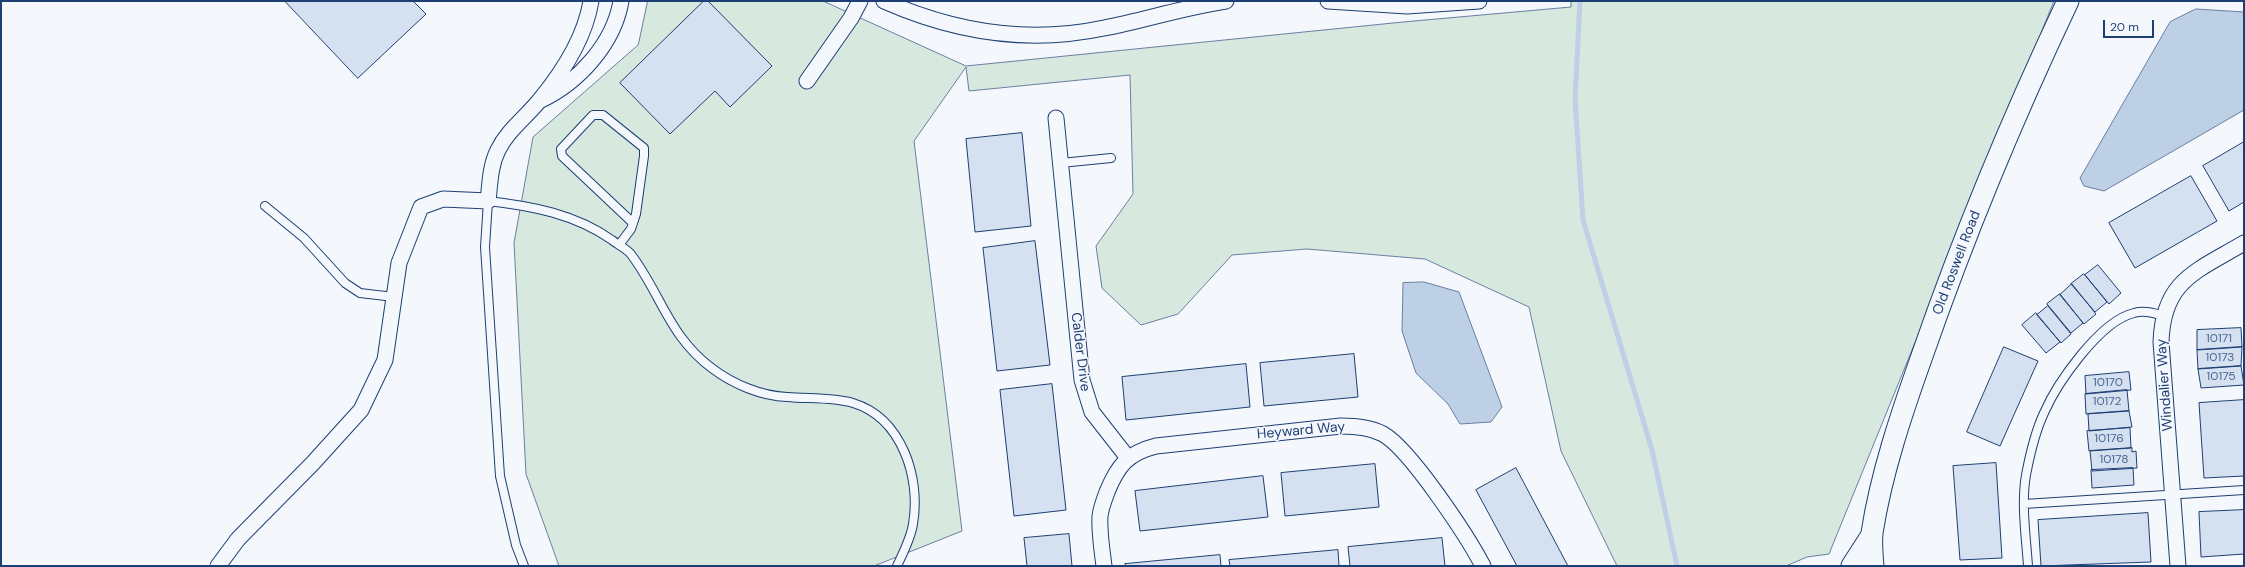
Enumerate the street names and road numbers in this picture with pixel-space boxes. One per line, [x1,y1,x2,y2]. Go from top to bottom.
street label: Old Roswell Road [1929,208,1985,318]
street label: Calder Drive [1067,311,1093,393]
street label: Windalier Way [2153,338,2177,432]
street label: Heyward Way [1256,419,1346,443]

